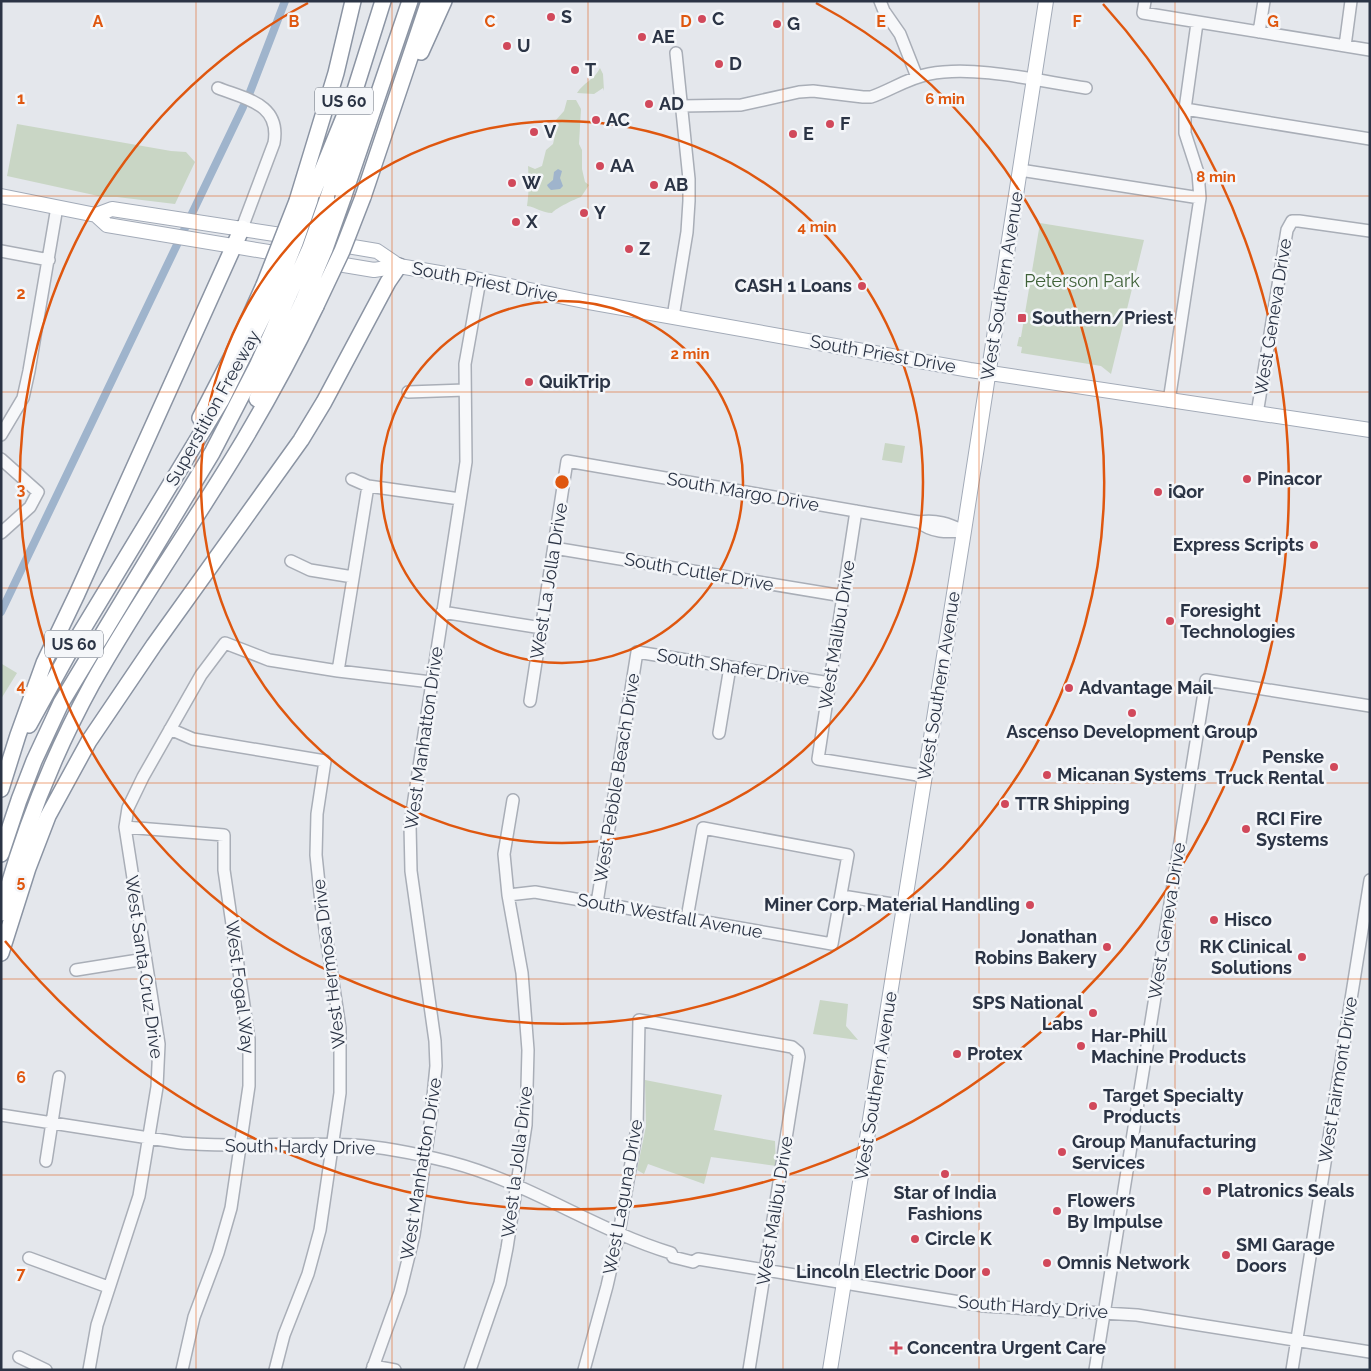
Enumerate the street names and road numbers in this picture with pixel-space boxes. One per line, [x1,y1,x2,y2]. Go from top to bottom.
road number: US 60 [315,88,373,114]
street label: West Southern Avenue [976,190,1027,382]
street label: West Geneva Drive [1250,237,1295,397]
street label: South Priest Drive [411,257,560,306]
street label: Superstition Freeway [161,326,264,489]
street label: South Priest Drive [809,330,958,377]
street label: South Margo Drive [665,468,821,515]
street label: West La Jolla Drive [526,501,571,661]
street label: South Cutler Drive [623,548,776,595]
street label: West Malibu Drive [814,558,859,711]
street label: West Southern Avenue [913,590,964,782]
road number: US 60 [45,630,103,658]
street label: South Shafer Drive [655,644,811,689]
street label: West Manhatton Drive [400,645,447,831]
street label: West Pebble Beach Drive [590,671,643,884]
street label: West Geneva Drive [1144,841,1189,1001]
street label: West Santa Cruz Drive [121,874,168,1060]
street label: West Hermosa Drive [308,878,349,1050]
street label: South Westfall Avenue [576,889,765,942]
street label: West Fogal Way [222,919,259,1055]
street label: West Southern Avenue [850,990,901,1182]
street label: West Fairmont Drive [1314,995,1361,1165]
street label: West Manhatton Drive [396,1076,445,1262]
street label: West la Jolla Drive [497,1084,536,1239]
street label: West Laguna Drive [598,1117,647,1276]
street label: West Malibu Drive [752,1134,797,1287]
street label: South Hardy Drive [225,1135,376,1158]
street label: South Hardy Drive [957,1291,1109,1322]

